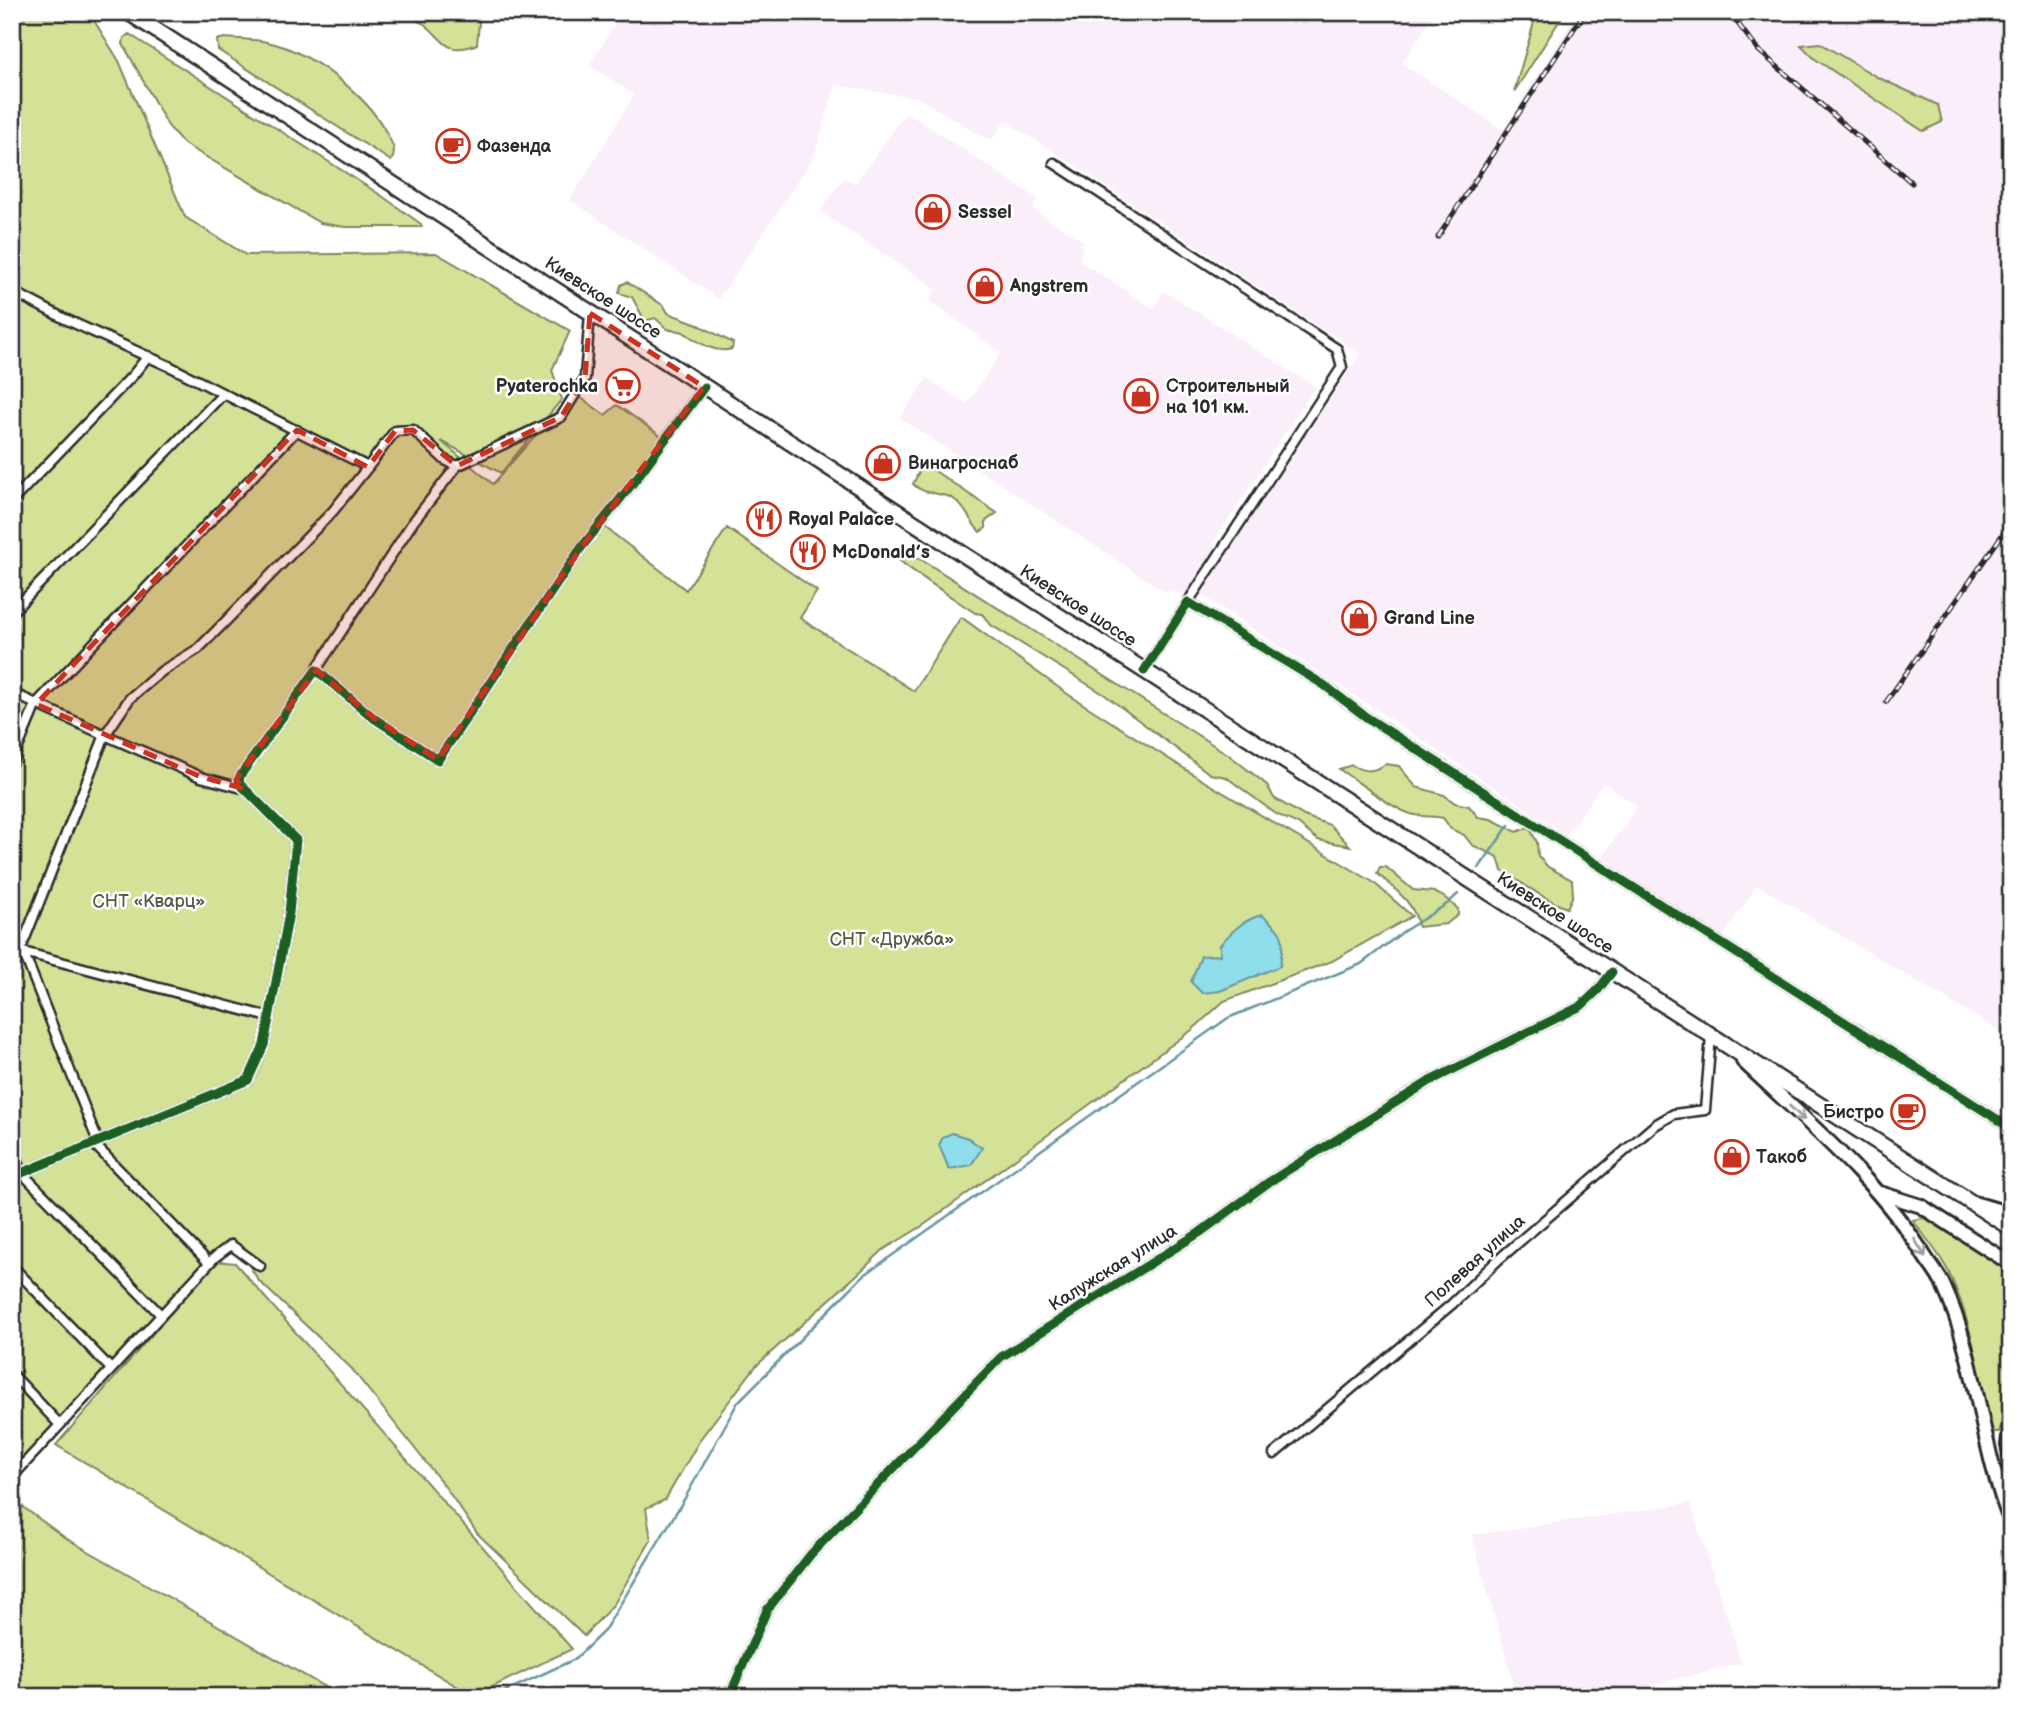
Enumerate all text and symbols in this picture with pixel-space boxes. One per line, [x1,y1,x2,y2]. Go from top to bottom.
cafe icon: Фазенда [434,127,472,165]
place label: Фазенда [477,136,552,157]
shop icon: Sessel [914,193,952,231]
place label: Sessel [958,202,1012,223]
street label: Киевское шоссе [541,253,665,343]
shop icon: Angstrem [966,267,1004,305]
place label: Angstrem [1009,276,1088,297]
supermarket icon: Pyaterochka [604,367,642,405]
place label: Pyaterochka [496,376,598,397]
place label: Строительный на 101 км. [1166,376,1290,418]
shop icon: Строительный на 101 км. [1122,377,1160,415]
shop icon: Винагроснаб [864,444,902,482]
place label: Винагроснаб [908,453,1019,474]
restaurant icon: Royal Palace [745,500,783,538]
place label: Royal Palace [788,509,894,530]
restaurant icon: McDonald’s [789,533,827,571]
place label: McDonald’s [832,542,930,563]
street label: Киевское шоссе [1016,561,1140,651]
shop icon: Grand Line [1340,599,1378,637]
place label: Grand Line [1384,608,1475,629]
street label: Киевское шоссе [1493,868,1617,958]
park label: СНТ «Кварц» [93,891,205,912]
park label: СНТ «Дружба» [830,929,954,950]
cafe icon: Бистро [1889,1093,1927,1131]
place label: Бистро [1823,1102,1884,1123]
one-way arrow [1789,1105,1806,1122]
shop icon: Такоб [1713,1138,1751,1176]
place label: Такоб [1756,1147,1808,1168]
street label: Полевая улица [1421,1210,1530,1312]
street label: Калужская улица [1045,1220,1181,1316]
one-way arrow [1913,1237,1927,1257]

